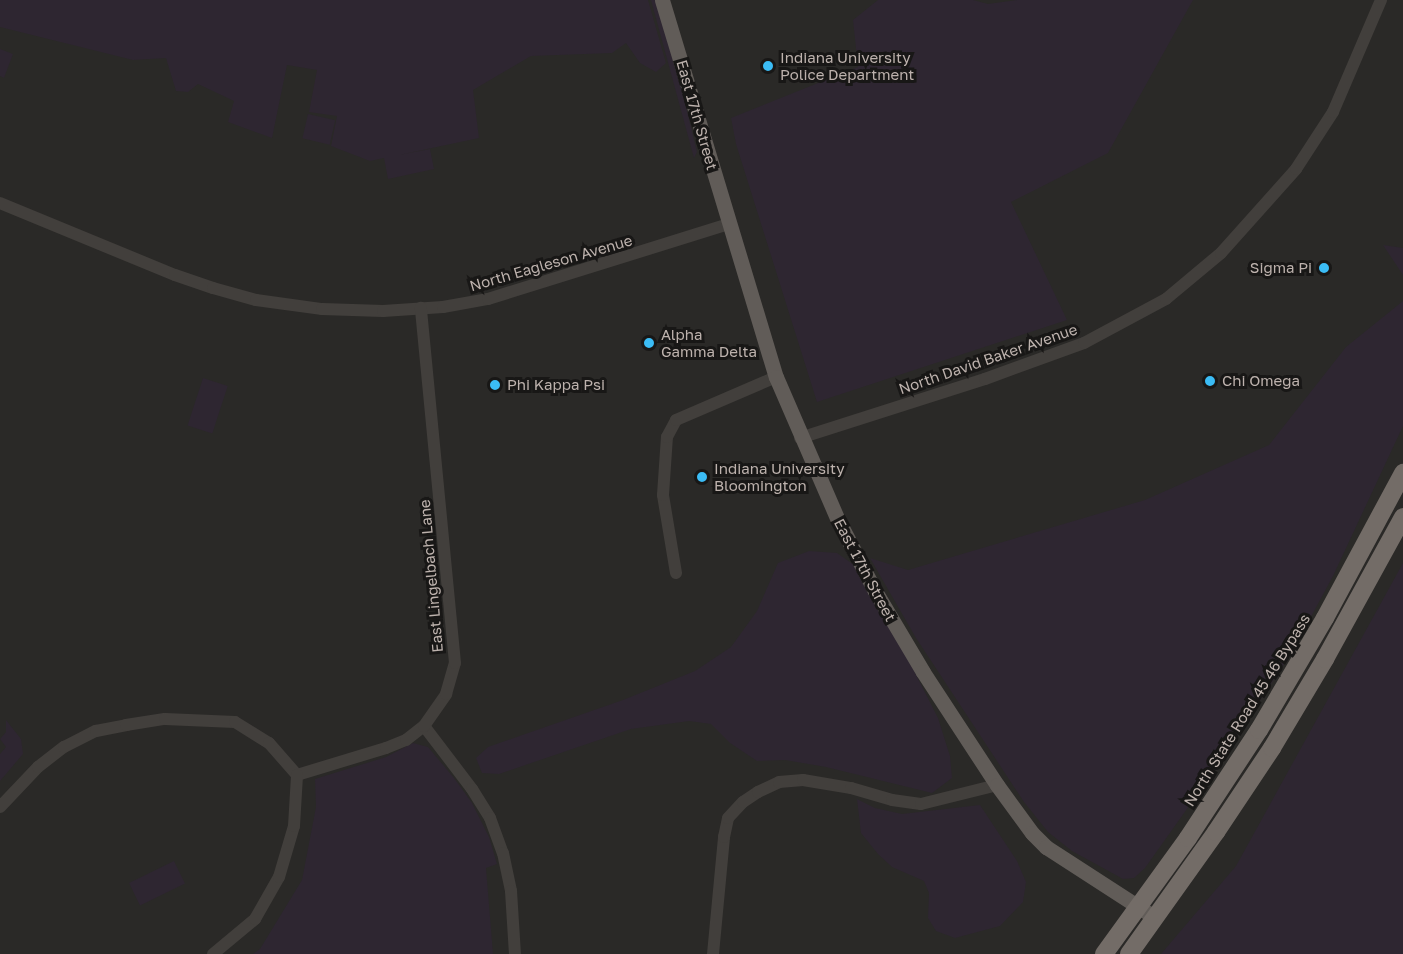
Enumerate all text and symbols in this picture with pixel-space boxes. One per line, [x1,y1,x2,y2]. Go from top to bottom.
place label: Indiana University Police Department [780,48,914,83]
street label: East 17th Street [673,58,721,172]
marker: Indiana University Police Department [761,59,775,73]
street label: North Eagleson Avenue [468,231,634,295]
place label: Sigma Pi [1250,259,1312,277]
marker: Sigma Pi [1317,261,1331,275]
street label: North David Baker Avenue [896,320,1080,398]
place label: Alpha Gamma Delta [661,325,757,360]
marker: Alpha Gamma Delta [642,336,656,350]
place label: Chi Omega [1222,372,1300,390]
marker: Chi Omega [1203,374,1217,388]
place label: Phi Kappa Psi [507,376,605,394]
marker: Phi Kappa Psi [488,378,502,392]
place label: Indiana University Bloomington [714,459,845,494]
marker: Indiana University Bloomington [695,470,709,484]
street label: East Lingelbach Lane [415,499,447,653]
street label: East 17th Street [830,516,900,624]
street label: North State Road 45 46 Bypass [1180,610,1314,810]

